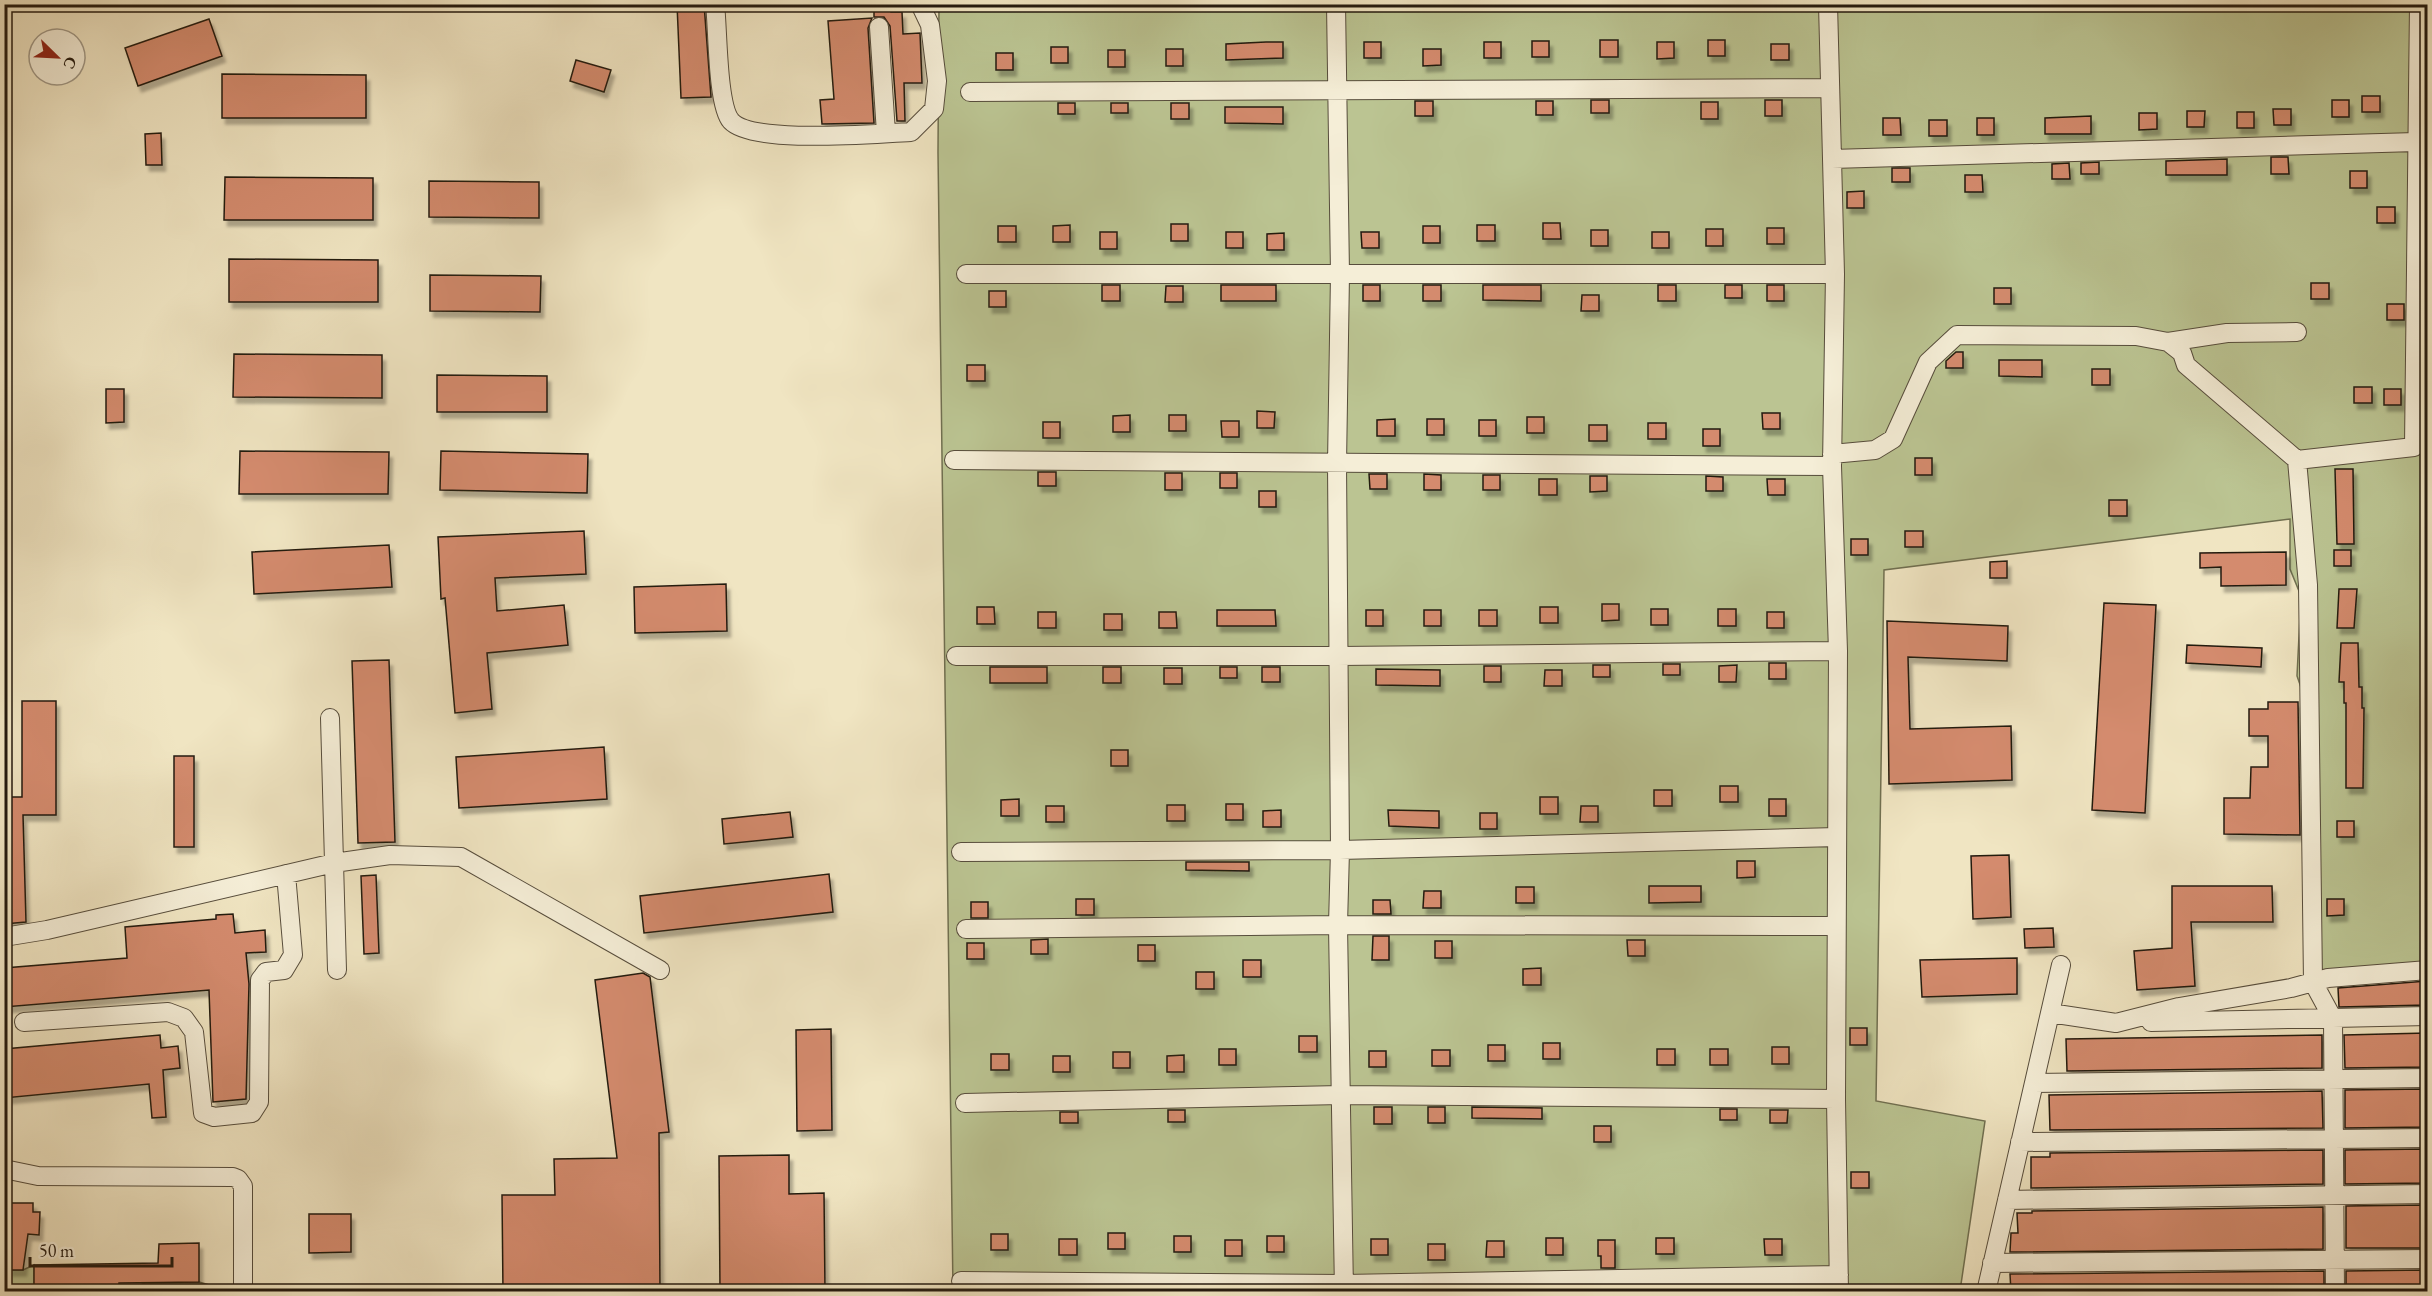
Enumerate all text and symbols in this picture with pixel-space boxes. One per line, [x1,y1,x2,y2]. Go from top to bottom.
north arrow [27,27,87,87]
text: С [58,53,82,72]
scale bar [30,1230,172,1268]
text: 50 m [39,1239,74,1262]

